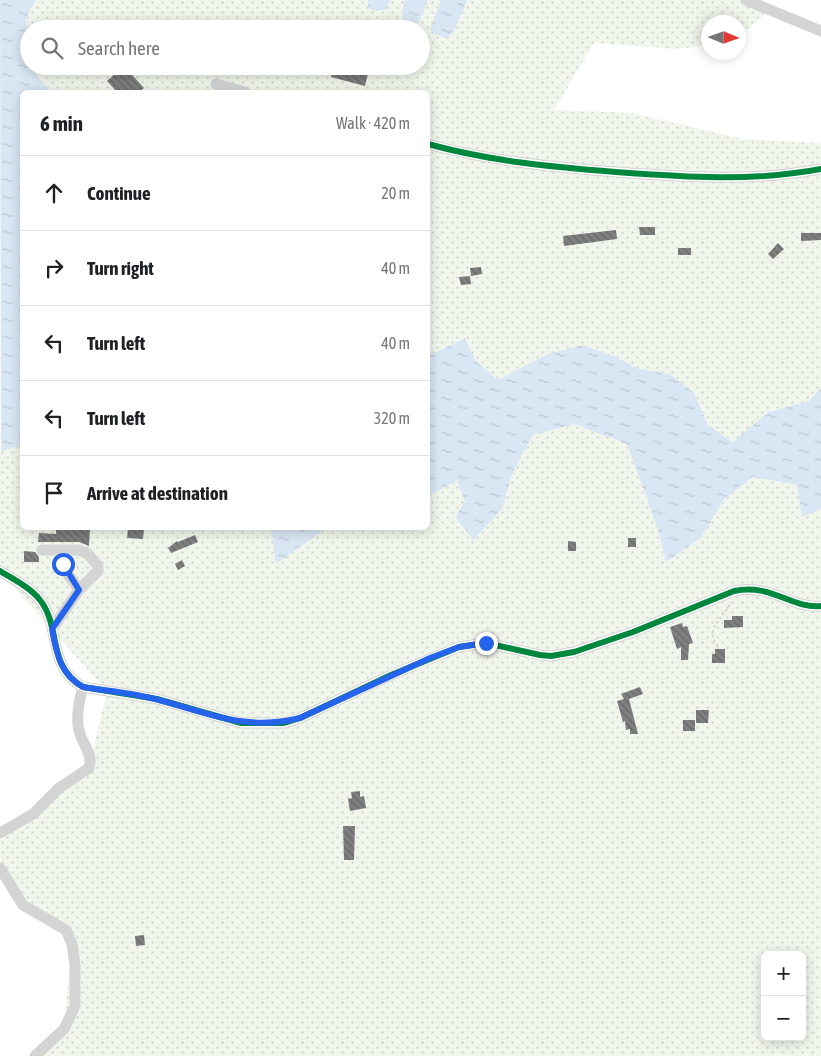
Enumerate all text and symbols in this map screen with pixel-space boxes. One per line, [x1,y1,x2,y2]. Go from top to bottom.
north arrow [701,15,746,60]
search box [20,20,430,75]
icon: search [38,34,66,62]
text: Search here [78,37,160,59]
text: 6 min [40,111,83,135]
text: Walk · 420 m [336,114,410,132]
icon: ahead [40,179,68,207]
text: Continue [87,182,151,204]
text: 20 m [381,184,410,202]
icon: right [40,254,68,282]
text: Turn right [87,257,154,279]
text: 40 m [381,259,410,277]
icon: left [40,329,68,357]
text: Turn left [87,332,145,354]
text: 40 m [381,334,410,352]
icon: left [40,404,68,432]
text: Turn left [87,407,145,429]
text: 320 m [374,409,410,427]
icon: arrive [40,479,68,507]
text: Arrive at destination [87,482,228,504]
route start [52,553,75,576]
route end [475,632,498,655]
map controls [761,951,806,1041]
button: + [761,951,806,996]
button: − [761,996,806,1041]

